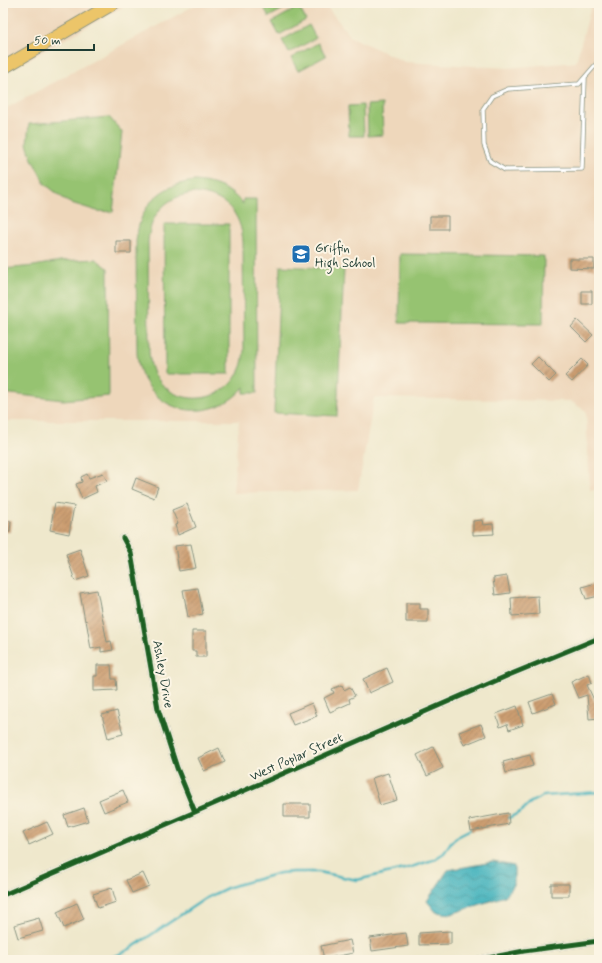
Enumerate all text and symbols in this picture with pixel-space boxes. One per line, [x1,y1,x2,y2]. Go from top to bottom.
scale bar [28,26,94,52]
text: 50 m [34,33,61,49]
place label: Griffin High School [315,240,376,274]
school or university icon: Griffin High School [290,243,312,265]
street label: Ashley Drive [148,639,177,710]
street label: West Poplar Street [247,729,346,786]

